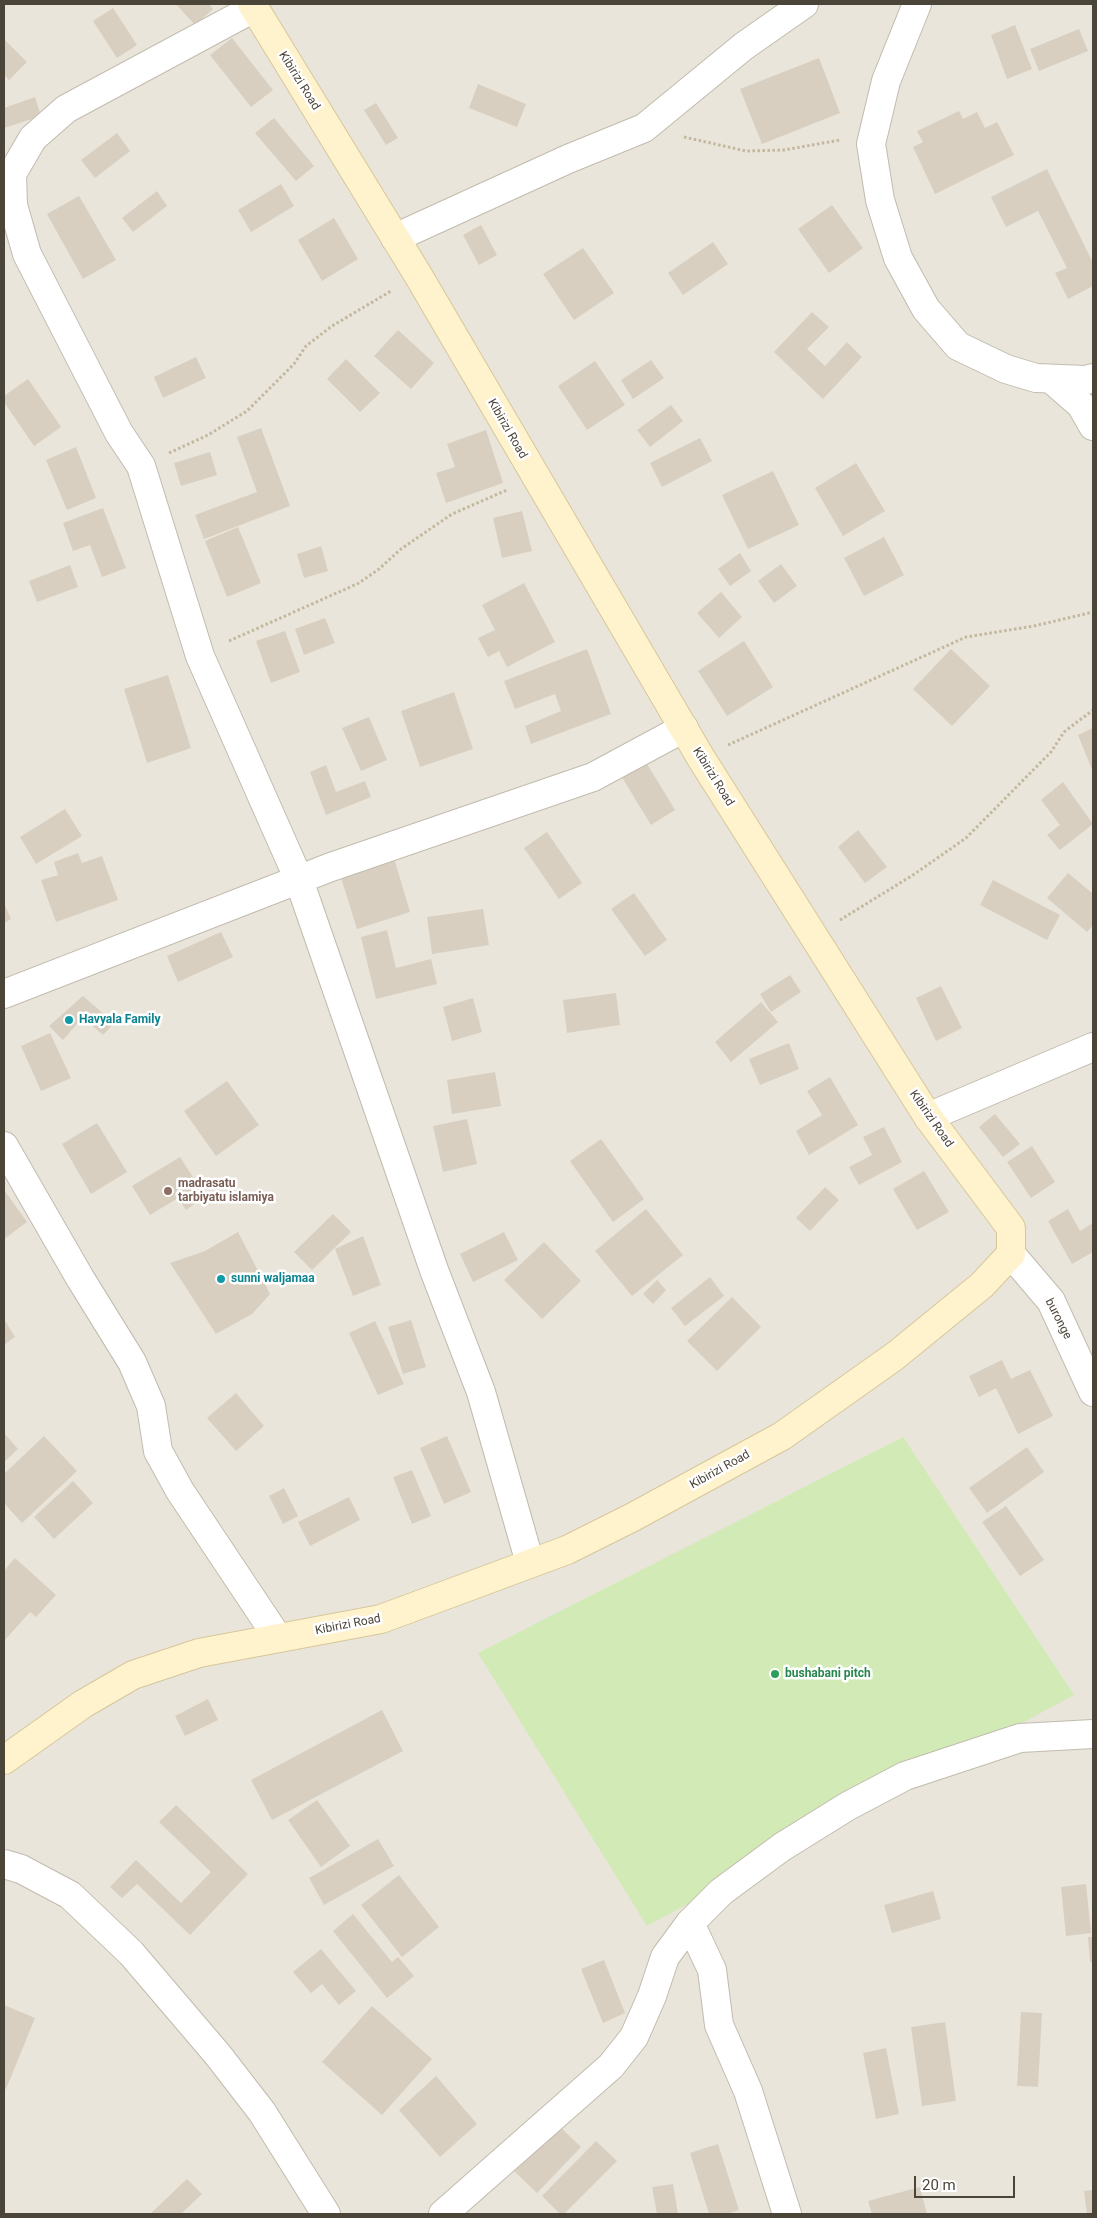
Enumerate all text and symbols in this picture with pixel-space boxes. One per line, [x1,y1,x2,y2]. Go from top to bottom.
street label: Kibirizi Road [275,49,323,113]
street label: Kibirizi Road [484,397,530,461]
street label: Kibirizi Road [689,745,737,809]
place label: Havyala Family [79,1013,160,1027]
marker: Havyala Family [63,1014,75,1026]
street label: Kibirizi Road [906,1088,956,1150]
place label: madrasatu tarbiyatu islamiya [178,1177,274,1205]
marker: madrasatu tarbiyatu islamiya [162,1185,174,1197]
place label: sunni waljamaa [231,1272,315,1286]
marker: sunni waljamaa [215,1273,227,1285]
street label: buronge [1042,1296,1074,1342]
street label: Kibirizi Road [687,1448,753,1492]
street label: Kibirizi Road [314,1612,382,1638]
place label: bushabani pitch [785,1667,871,1681]
marker: bushabani pitch [769,1668,781,1680]
scale bar [917,2166,1018,2198]
text: 20 m [922,2176,956,2194]

